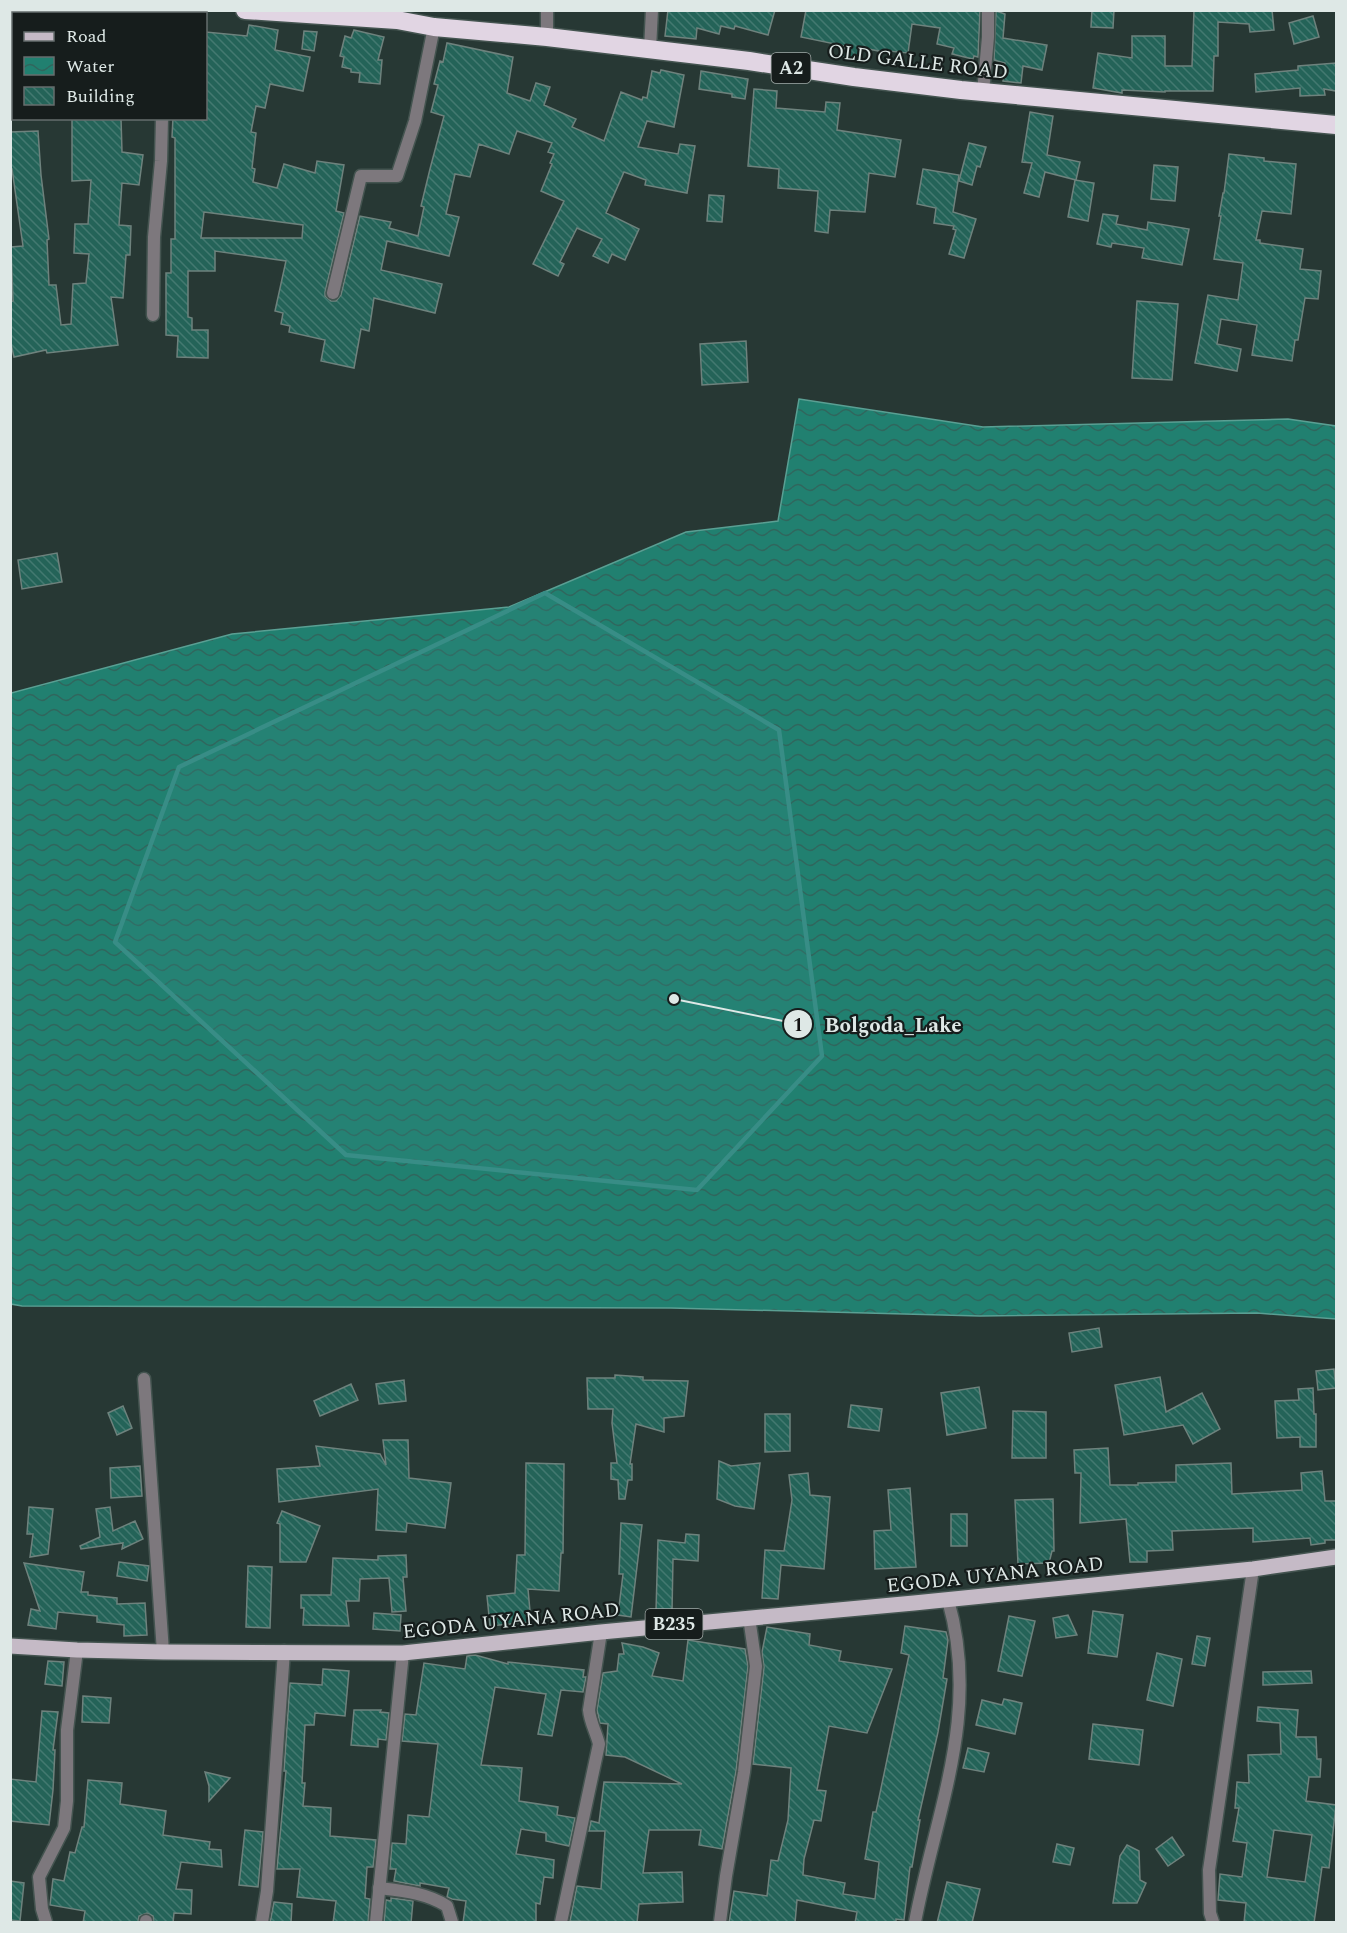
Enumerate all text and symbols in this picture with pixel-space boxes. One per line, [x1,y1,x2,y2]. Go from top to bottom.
legend [12,12,207,120]
text: Road [66,23,107,50]
street label: OLD GALLE ROAD [826,36,1010,88]
text: Water [66,53,114,80]
road number: A2 [772,53,810,83]
text: Building [66,83,135,110]
callout: Bolgoda_Lake [783,1005,974,1044]
text: Bolgoda_Lake [824,1010,962,1042]
text: 1 [793,1012,803,1039]
street label: EGODA UYANA ROAD [885,1549,1105,1601]
street label: EGODA UYANA ROAD [401,1595,621,1647]
road number: B235 [646,1609,702,1639]

